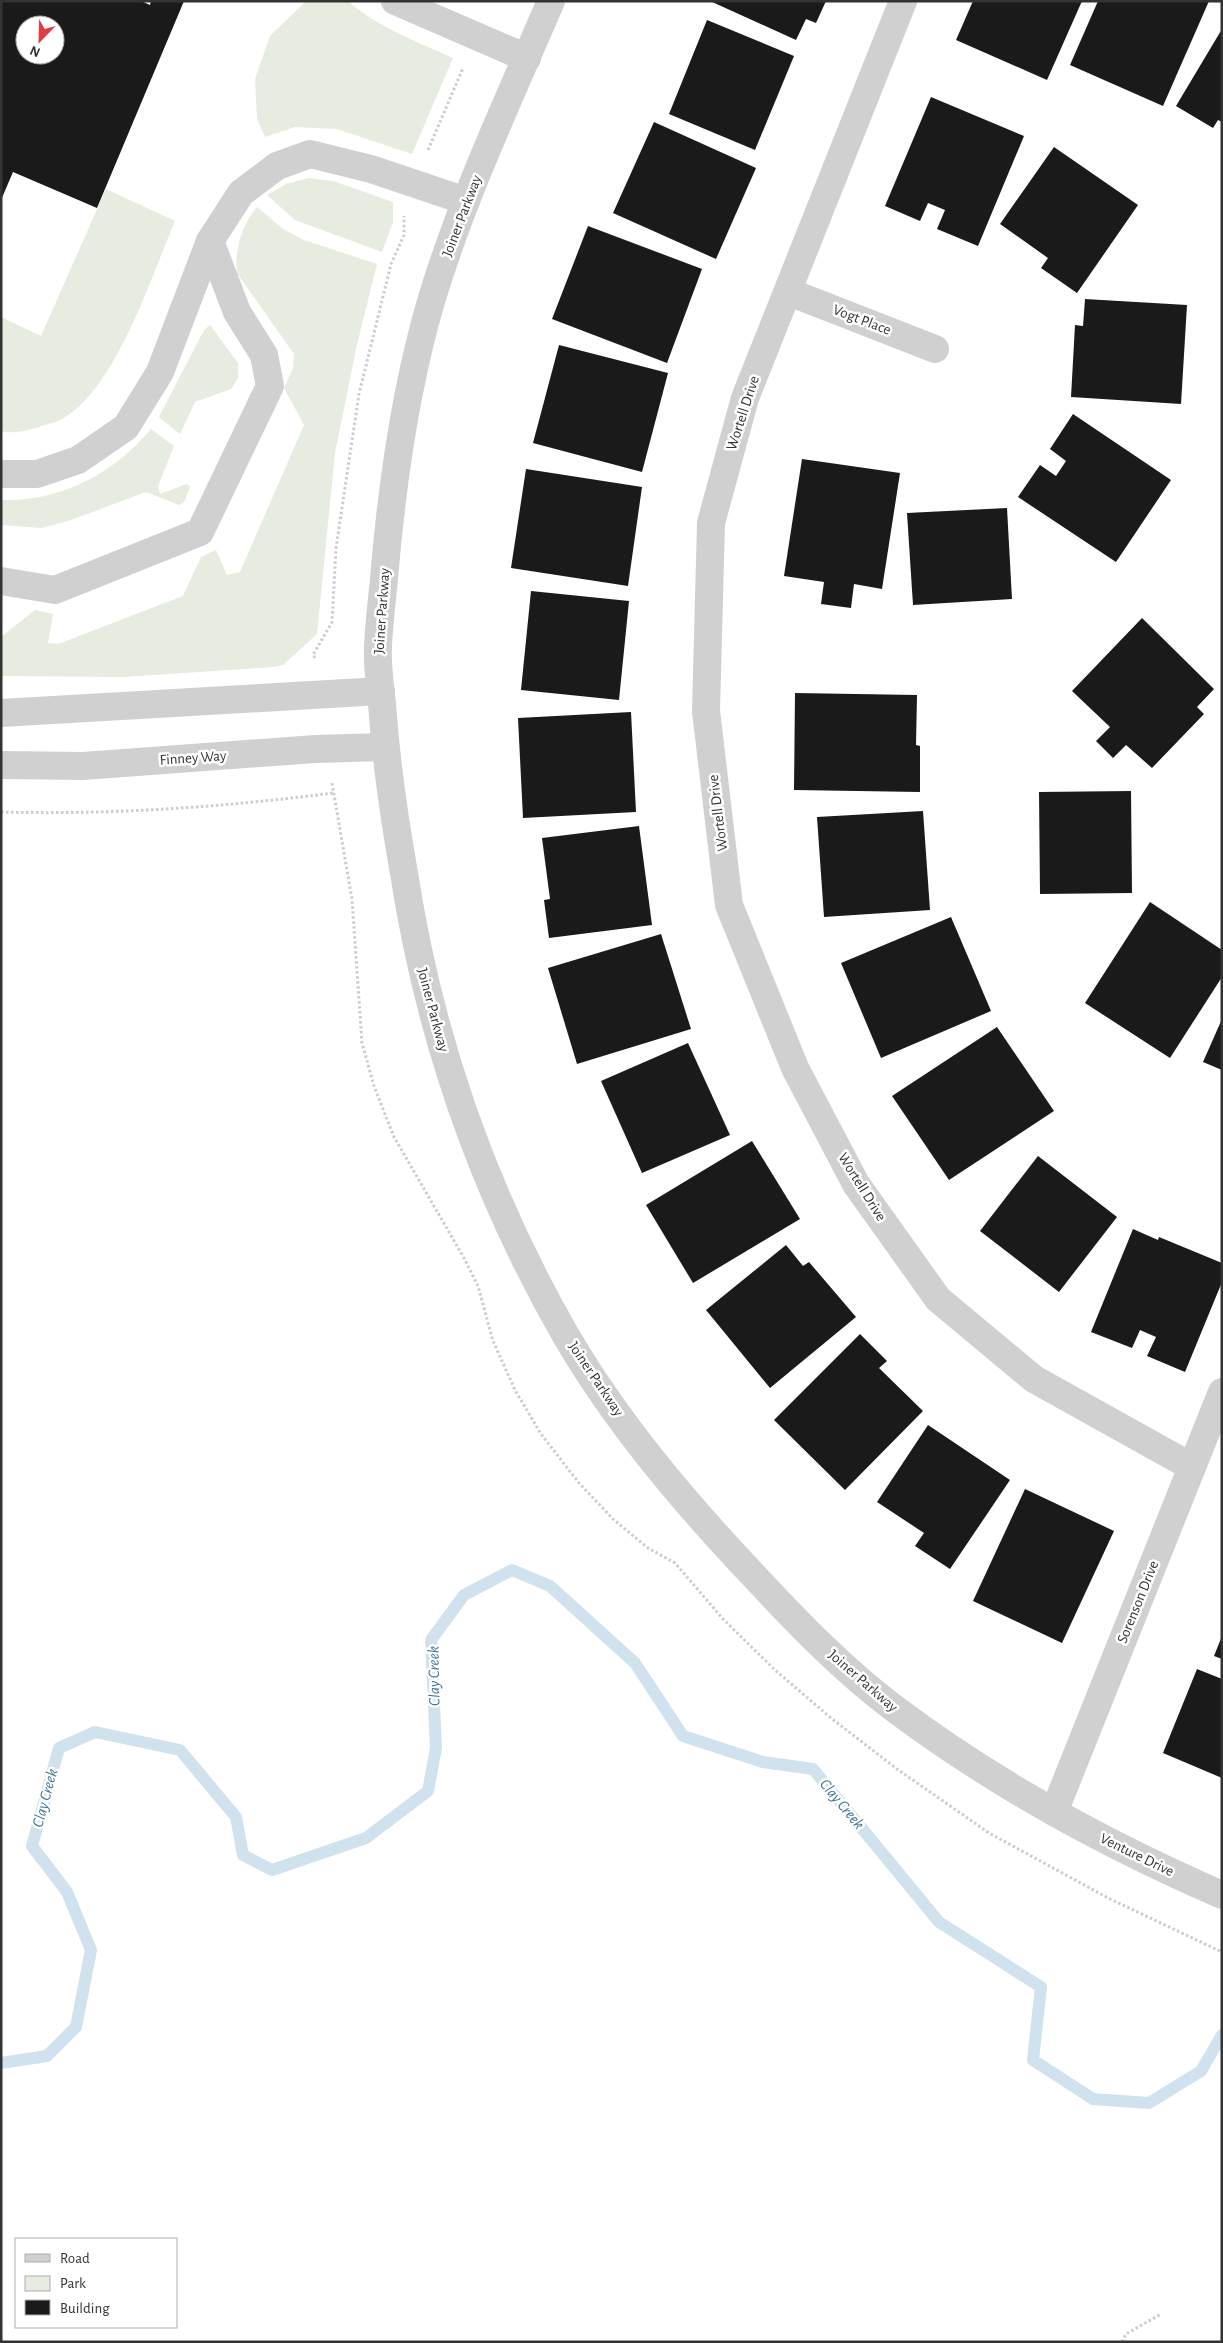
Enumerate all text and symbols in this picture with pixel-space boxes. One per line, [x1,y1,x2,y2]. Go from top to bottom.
north arrow [15,15,65,65]
text: N [28,43,43,59]
street label: Joiner Parkway [440,173,485,259]
street label: Vogt Place [831,302,893,338]
street label: Wortell Drive [724,374,762,452]
street label: Joiner Parkway [372,567,393,655]
street label: Finney Way [159,748,228,768]
street label: Wortell Drive [706,774,730,852]
street label: Joiner Parkway [415,966,452,1054]
street label: Wortell Drive [835,1150,889,1224]
street label: Joiner Parkway [566,1339,627,1419]
street label: Sorenson Drive [1115,1558,1161,1645]
water label: Clay Creek [425,1646,443,1706]
street label: Joiner Parkway [826,1647,901,1715]
water label: Clay Creek [30,1767,60,1829]
water label: Clay Creek [817,1776,867,1832]
street label: Venture Drive [1098,1831,1176,1879]
legend [15,2238,178,2328]
text: Road [60,2251,90,2266]
text: Park [60,2276,86,2291]
text: Building [60,2301,110,2316]

